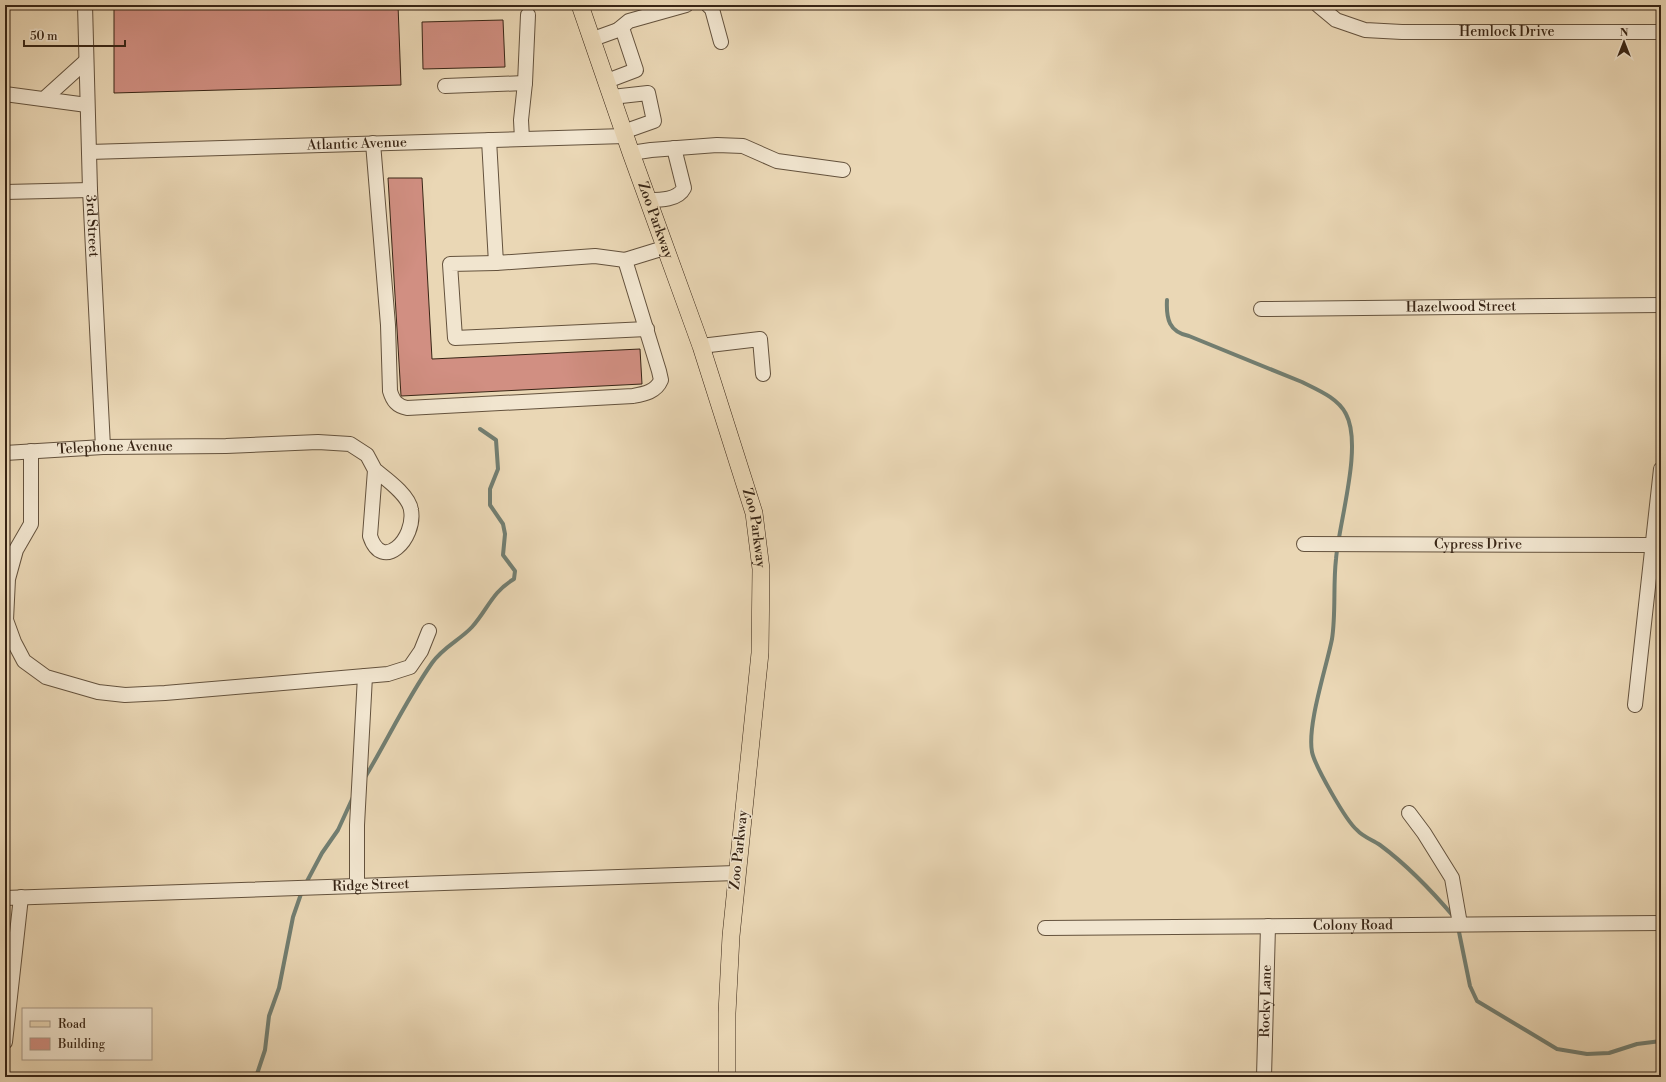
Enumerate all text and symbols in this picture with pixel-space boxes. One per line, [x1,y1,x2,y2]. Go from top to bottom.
scale bar [24,22,125,48]
north arrow [1604,22,1644,62]
street label: Hemlock Drive [1459,23,1555,41]
text: N [1620,26,1629,40]
text: 50 m [30,29,58,44]
street label: Atlantic Avenue [306,134,407,155]
street label: Zoo Parkway [633,179,678,261]
street label: 3rd Street [81,194,102,258]
street label: Hazelwood Street [1406,297,1516,317]
street label: Telephone Avenue [56,437,173,459]
street label: Zoo Parkway [738,486,770,569]
street label: Cypress Drive [1434,535,1522,554]
street label: Zoo Parkway [726,809,752,891]
street label: Ridge Street [332,875,410,896]
street label: Colony Road [1313,916,1393,935]
street label: Rocky Lane [1256,964,1276,1038]
legend [22,1008,152,1060]
text: Road [58,1017,86,1032]
text: Building [57,1037,106,1052]

